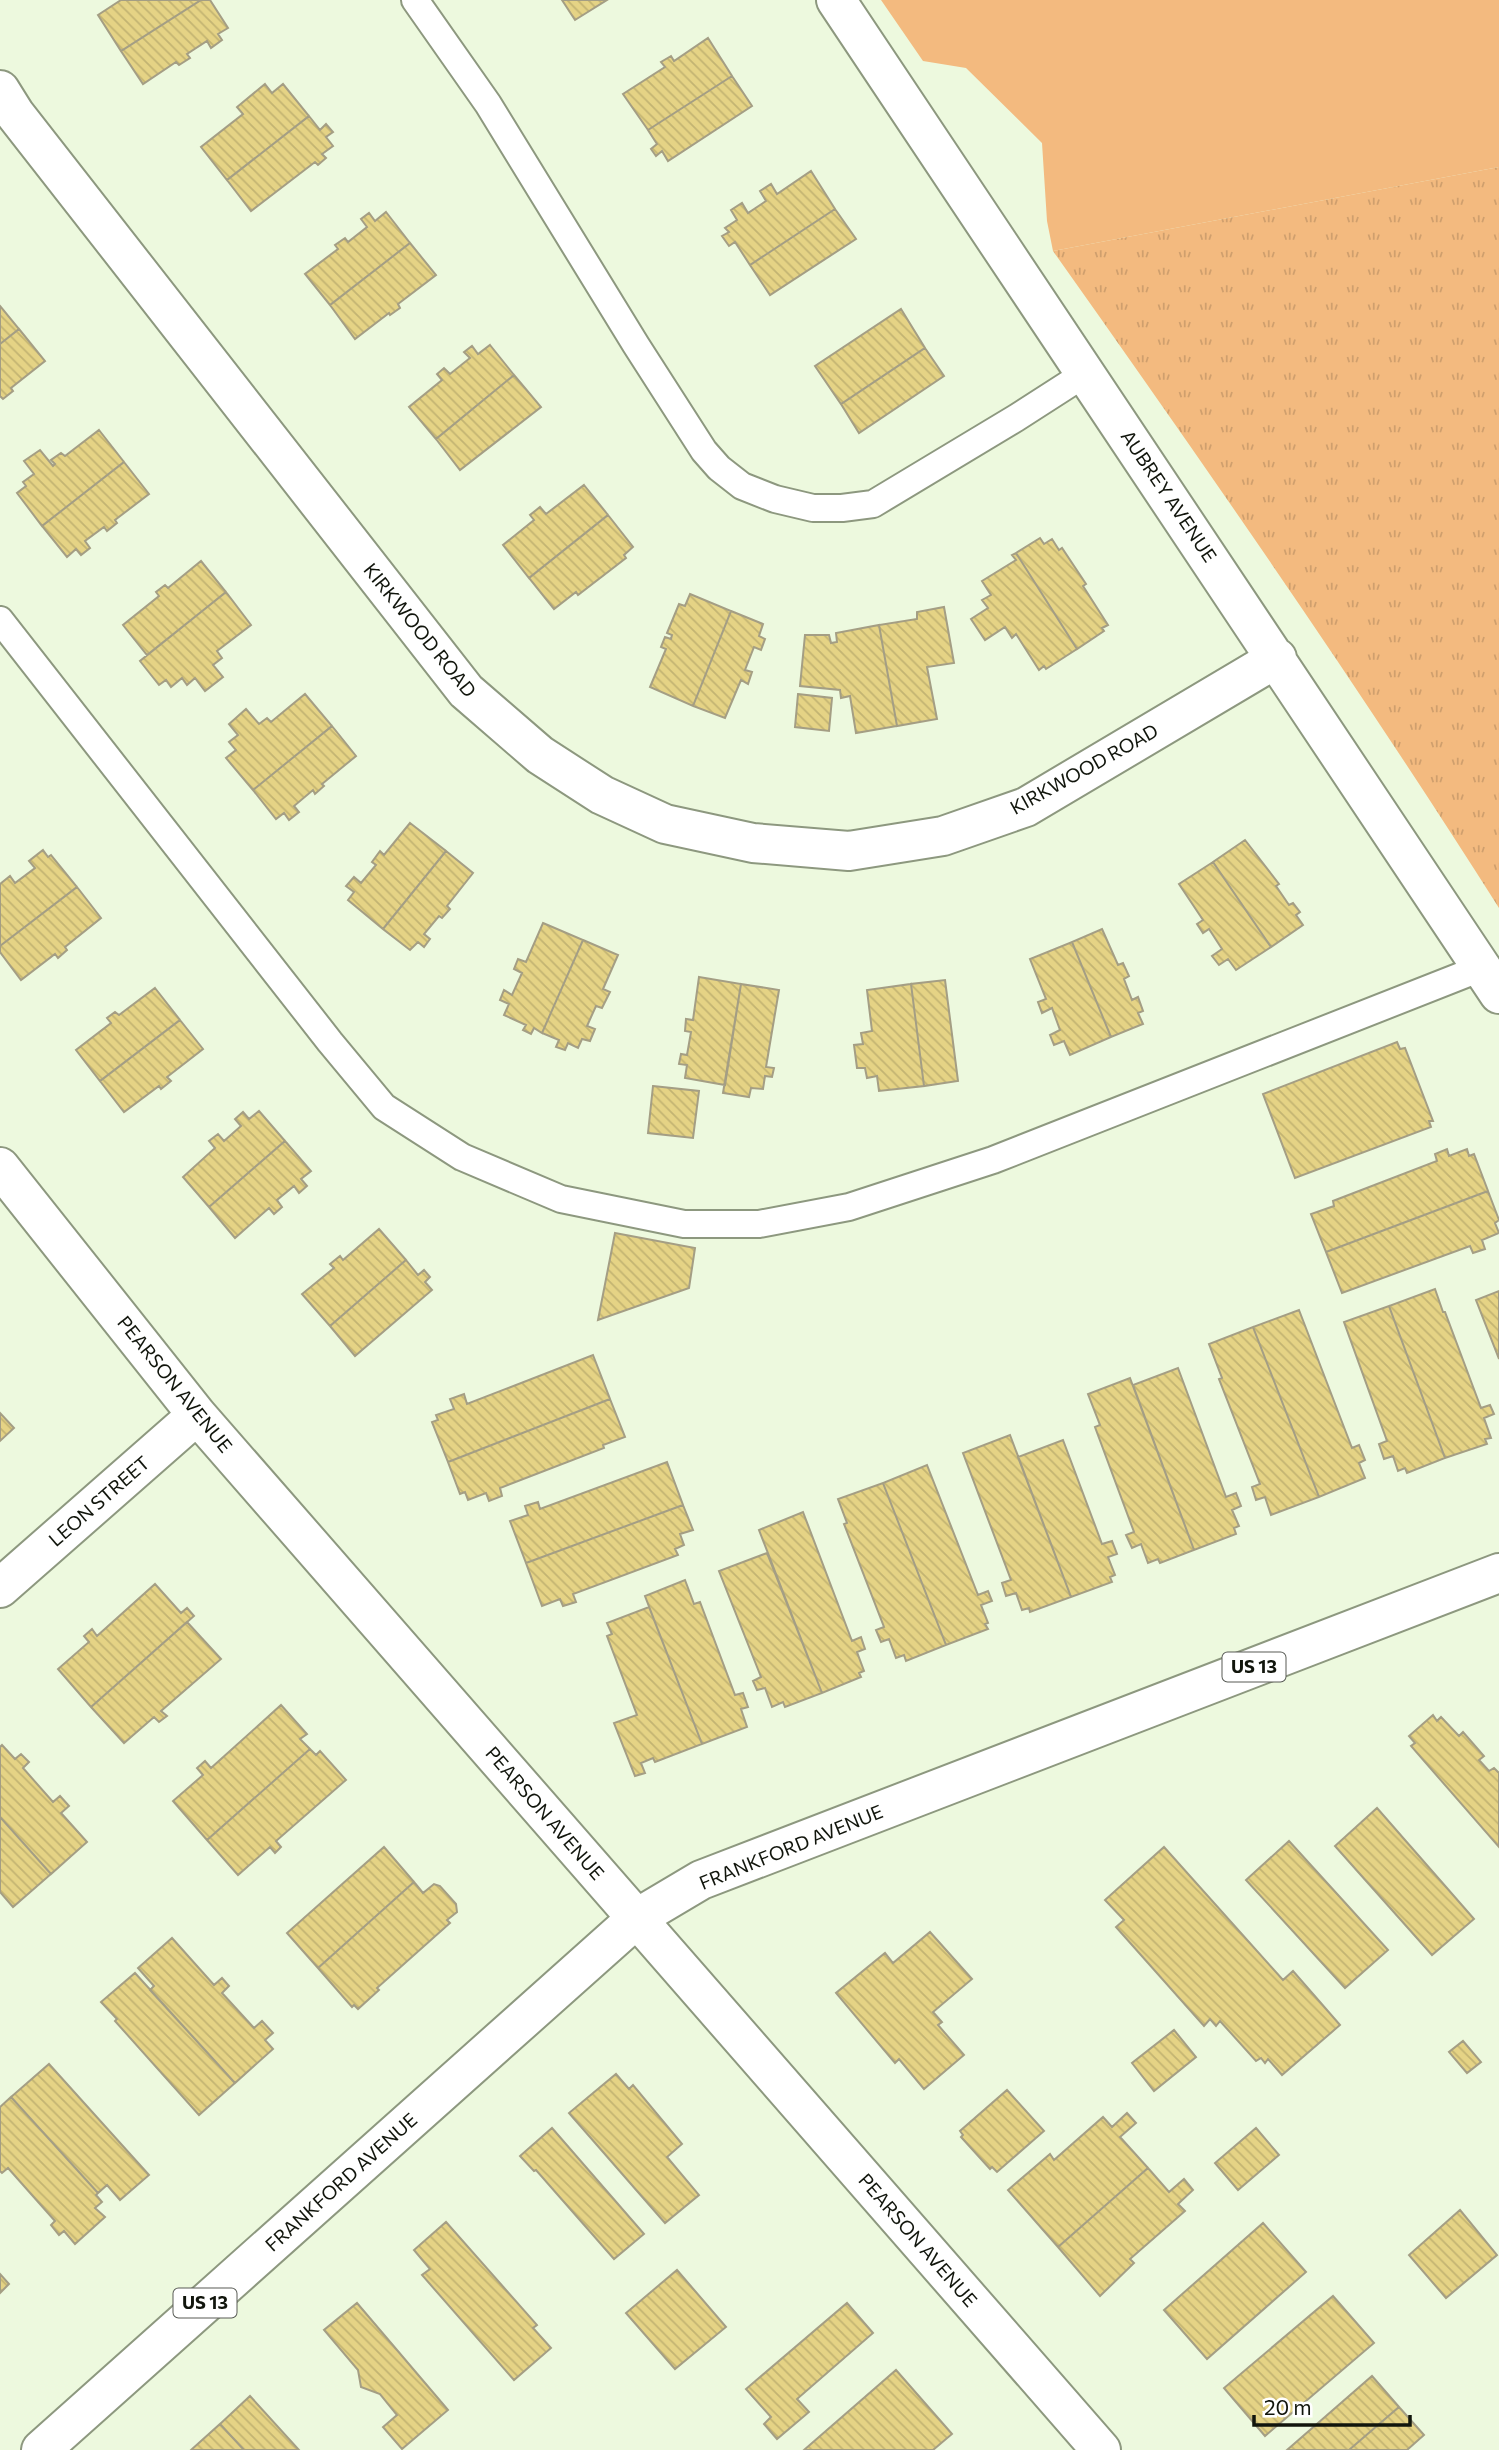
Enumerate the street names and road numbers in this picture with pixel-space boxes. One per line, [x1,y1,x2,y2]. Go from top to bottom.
street label: AUBREY AVENUE [1117,425,1222,566]
street label: KIRKWOOD ROAD [359,558,481,701]
street label: KIRKWOOD ROAD [1006,718,1162,819]
street label: PEARSON AVENUE [113,1311,238,1457]
street label: LEON STREET [44,1451,154,1551]
road number: US 13 [1222,1652,1286,1682]
street label: PEARSON AVENUE [481,1741,610,1884]
street label: FRANKFORD AVENUE [696,1799,886,1894]
street label: FRANKFORD AVENUE [260,2107,421,2256]
street label: PEARSON AVENUE [854,2168,983,2311]
road number: US 13 [174,2288,236,2318]

